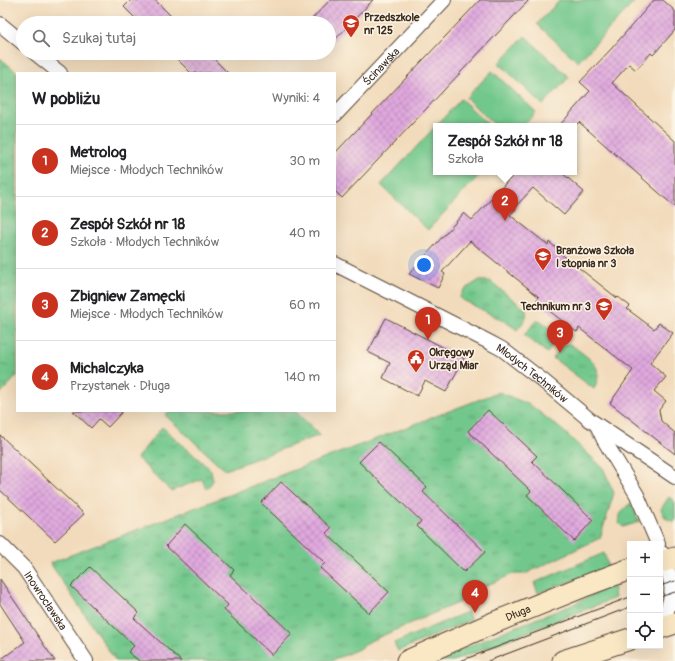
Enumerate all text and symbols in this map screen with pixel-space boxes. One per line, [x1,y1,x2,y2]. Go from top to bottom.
place label: Przedszkole nr 125 [364,11,420,37]
school or university icon: Przedszkole nr 125 [341,13,361,38]
search box [16,16,336,60]
icon: search [30,27,52,49]
text: Szukaj tutaj [62,29,136,48]
street label: Ścinawska [360,45,402,88]
text: W pobliżu [32,88,100,109]
text: Wyniki: 4 [272,90,320,106]
popup [433,123,577,175]
text: Zespół Szkół nr 18 [447,132,563,151]
text: Metrolog [70,143,127,162]
text: Szkoła [447,151,483,167]
text: 1 [42,153,48,169]
text: 30 m [290,153,320,169]
text: Miejsce · Młodych Techników [70,162,223,178]
pin: 2 [492,188,518,221]
text: Zespół Szkół nr 18 [70,215,185,234]
text: 2 [41,225,49,241]
text: 40 m [289,225,320,241]
text: Szkoła · Młodych Techników [70,234,219,250]
place label: Branżowa Szkoła I stopnia nr 3 [556,244,634,270]
school or university icon: Branżowa Szkoła I stopnia nr 3 [533,246,553,271]
your location [414,255,434,275]
text: Zbigniew Zamęcki [70,287,185,306]
school or university icon: Technikum nr 3 [594,296,614,321]
text: 3 [41,297,49,313]
text: 60 m [289,297,320,313]
place label: Technikum nr 3 [520,300,591,313]
text: Miejsce · Młodych Techników [70,306,223,322]
pin: 1 [415,307,441,340]
pin: 3 [547,320,573,353]
street label: Młodych Techników [494,341,571,406]
place label: Okręgowy Urząd Miar [429,346,479,372]
public building icon: Okręgowy Urząd Miar [406,348,426,373]
text: Michalczyka [70,359,144,378]
text: 4 [41,369,49,385]
text: 140 m [284,369,320,385]
text: Przystanek · Długa [70,378,170,394]
map controls [627,541,663,649]
button: + [627,541,663,577]
street label: Inowrocławska [21,569,70,632]
button: − [627,577,663,613]
pin: 4 [462,580,488,613]
street label: Długa [504,602,532,624]
button: locate [627,613,663,649]

